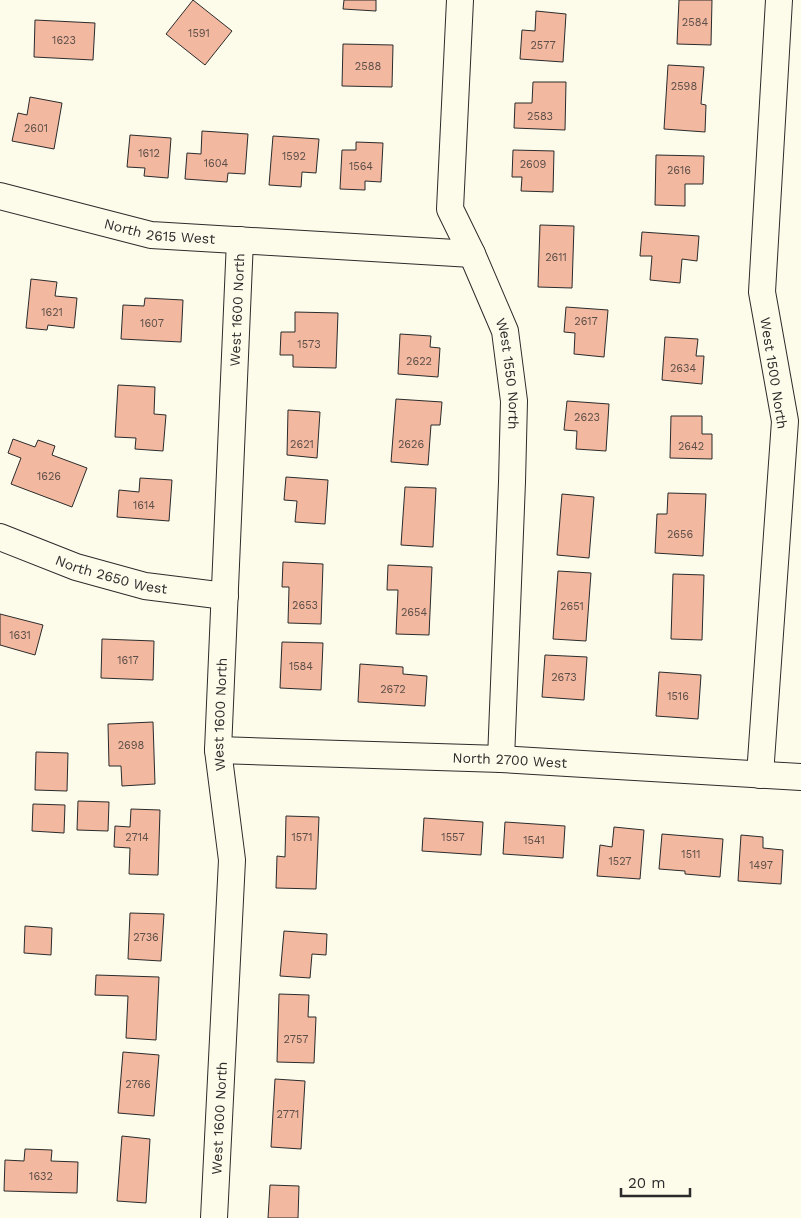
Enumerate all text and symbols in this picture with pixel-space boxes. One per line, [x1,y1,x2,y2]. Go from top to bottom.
house number: 2584 [682,16,708,29]
house number: 1591 [188,27,210,40]
house number: 1623 [52,34,76,47]
house number: 2577 [530,39,556,52]
house number: 2588 [355,60,381,73]
house number: 2598 [671,80,697,93]
house number: 2583 [527,110,553,123]
house number: 2601 [24,122,48,135]
house number: 1612 [138,147,160,160]
house number: 1592 [282,150,306,163]
house number: 1604 [204,157,229,170]
house number: 2609 [520,158,547,171]
house number: 1564 [349,160,373,173]
house number: 2616 [667,164,691,177]
street label: North 2615 West [102,215,216,247]
house number: 2611 [545,251,567,264]
street label: West 1600 North [227,253,247,367]
house number: 1621 [41,306,63,319]
house number: 2617 [574,315,598,328]
street label: West 1550 North [492,316,522,430]
street label: West 1500 North [757,316,791,430]
house number: 1607 [140,317,164,330]
house number: 1573 [297,338,321,351]
house number: 2622 [406,355,432,368]
house number: 2634 [670,362,696,375]
house number: 2623 [574,411,600,424]
house number: 2621 [290,438,314,451]
house number: 2626 [398,438,424,451]
house number: 2642 [678,440,704,453]
house number: 1626 [37,470,61,483]
house number: 1614 [133,499,155,512]
house number: 2656 [667,528,693,541]
street label: North 2650 West [53,552,168,597]
house number: 2653 [292,599,318,612]
house number: 2651 [560,600,584,613]
house number: 2654 [401,606,427,619]
house number: 1631 [9,629,31,642]
house number: 1617 [117,654,139,667]
street label: West 1600 North [210,657,230,772]
house number: 1584 [289,660,313,673]
house number: 2673 [551,671,577,684]
house number: 2672 [380,683,406,696]
house number: 1516 [667,690,689,703]
house number: 2698 [118,739,145,752]
street label: North 2700 West [452,749,568,771]
house number: 2714 [125,831,149,844]
house number: 1571 [291,831,313,844]
house number: 1557 [441,831,465,844]
house number: 1541 [523,834,545,847]
house number: 1511 [681,848,701,861]
house number: 1527 [608,855,632,868]
house number: 1497 [749,859,773,872]
house number: 2736 [133,931,159,944]
house number: 2757 [284,1033,308,1046]
street label: West 1600 North [208,1061,230,1175]
house number: 2766 [125,1078,151,1091]
house number: 2771 [277,1108,299,1121]
scale bar [621,1166,690,1198]
house number: 1632 [29,1170,53,1183]
text: 20 m [628,1174,666,1192]

